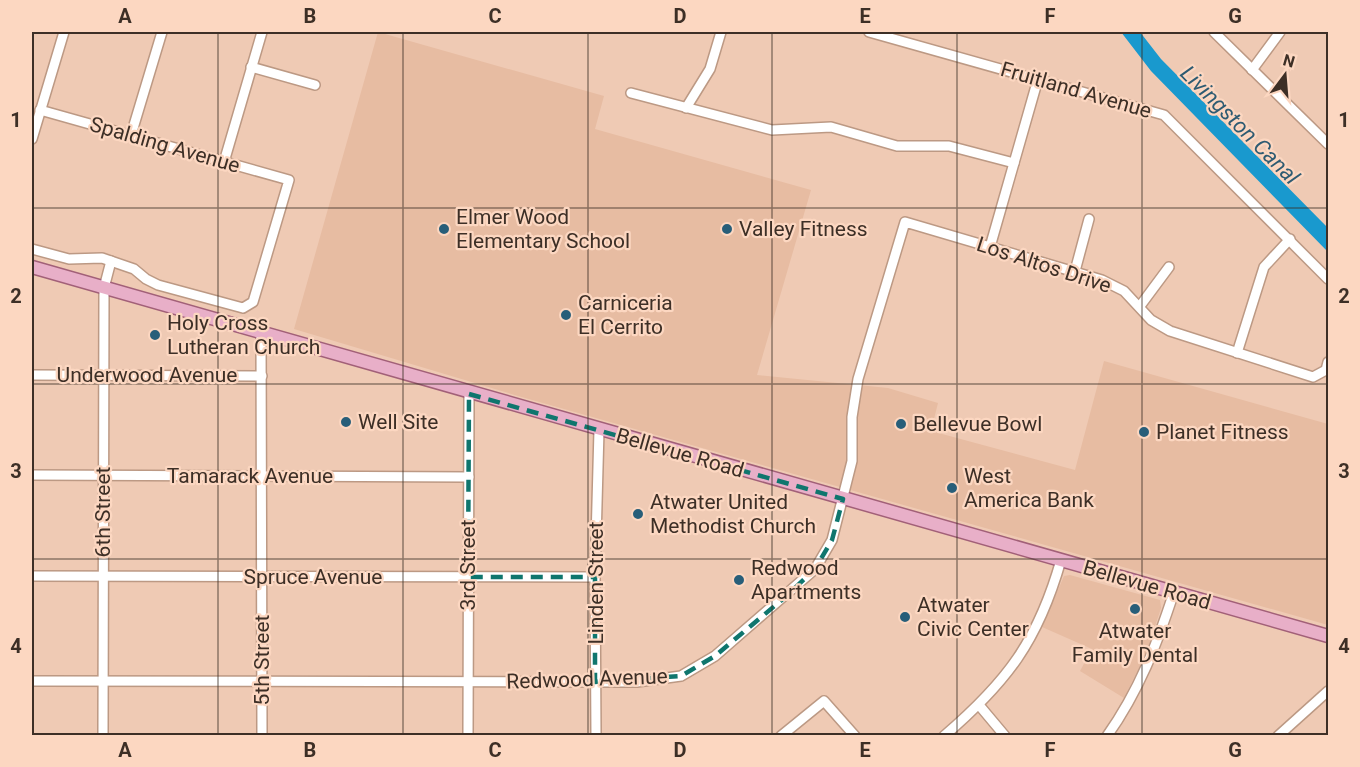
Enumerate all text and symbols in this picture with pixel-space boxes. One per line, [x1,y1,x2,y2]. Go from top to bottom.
text: A [118,4,132,28]
text: B [304,4,316,28]
text: C [488,4,502,28]
text: D [674,4,687,28]
text: E [859,4,871,28]
text: F [1045,4,1056,28]
text: G [1228,4,1242,28]
north arrow [1255,45,1315,105]
text: N [1281,50,1297,72]
street label: Fruitland Avenue [998,57,1154,123]
water label: Livingston Canal [1176,61,1305,190]
text: 1 [10,108,22,132]
text: 1 [1338,108,1350,132]
street label: Spalding Avenue [87,112,243,178]
place label: Elmer Wood Elementary School [456,205,630,253]
place label: Valley Fitness [739,217,868,241]
marker: Elmer Wood Elementary School [437,222,451,236]
marker: Valley Fitness [720,222,734,236]
street label: Los Altos Drive [974,232,1114,298]
text: 2 [10,284,22,308]
text: 2 [1338,284,1350,308]
place label: Carniceria El Cerrito [578,291,673,339]
marker: Carniceria El Cerrito [559,308,573,322]
place label: Holy Cross Lutheran Church [167,311,320,359]
marker: Holy Cross Lutheran Church [148,328,162,342]
street label: Underwood Avenue [57,363,237,387]
place label: Well Site [358,410,438,434]
place label: Bellevue Bowl [913,412,1042,436]
marker: Well Site [339,415,353,429]
marker: Bellevue Bowl [894,417,908,431]
place label: Planet Fitness [1156,420,1289,444]
street label: Bellevue Road [613,423,747,483]
marker: Planet Fitness [1137,425,1151,439]
text: 3 [10,459,22,483]
text: 3 [1338,459,1350,483]
street label: Tamarack Avenue [167,464,333,488]
place label: West America Bank [964,464,1094,512]
street label: 6th Street [91,466,115,557]
marker: West America Bank [945,481,959,495]
place label: Atwater United Methodist Church [650,490,816,538]
marker: Atwater United Methodist Church [631,507,645,521]
street label: 3rd Street [456,519,480,611]
street label: Linden Street [584,521,608,645]
street label: Bellevue Road [1080,555,1214,615]
place label: Redwood Apartments [751,556,861,604]
street label: Spruce Avenue [244,565,382,589]
marker: Redwood Apartments [732,573,746,587]
place label: Atwater Civic Center [917,593,1029,641]
marker: Atwater Family Dental [1128,602,1142,616]
marker: Atwater Civic Center [898,610,912,624]
street label: 5th Street [250,614,274,705]
place label: Atwater Family Dental [1072,619,1198,667]
text: 4 [10,634,22,658]
text: 4 [1338,634,1350,658]
street label: Redwood Avenue [506,664,668,694]
text: A [118,738,132,762]
text: B [304,738,316,762]
text: C [488,738,502,762]
text: D [674,738,687,762]
text: E [859,738,871,762]
text: F [1045,738,1056,762]
text: G [1228,738,1242,762]

